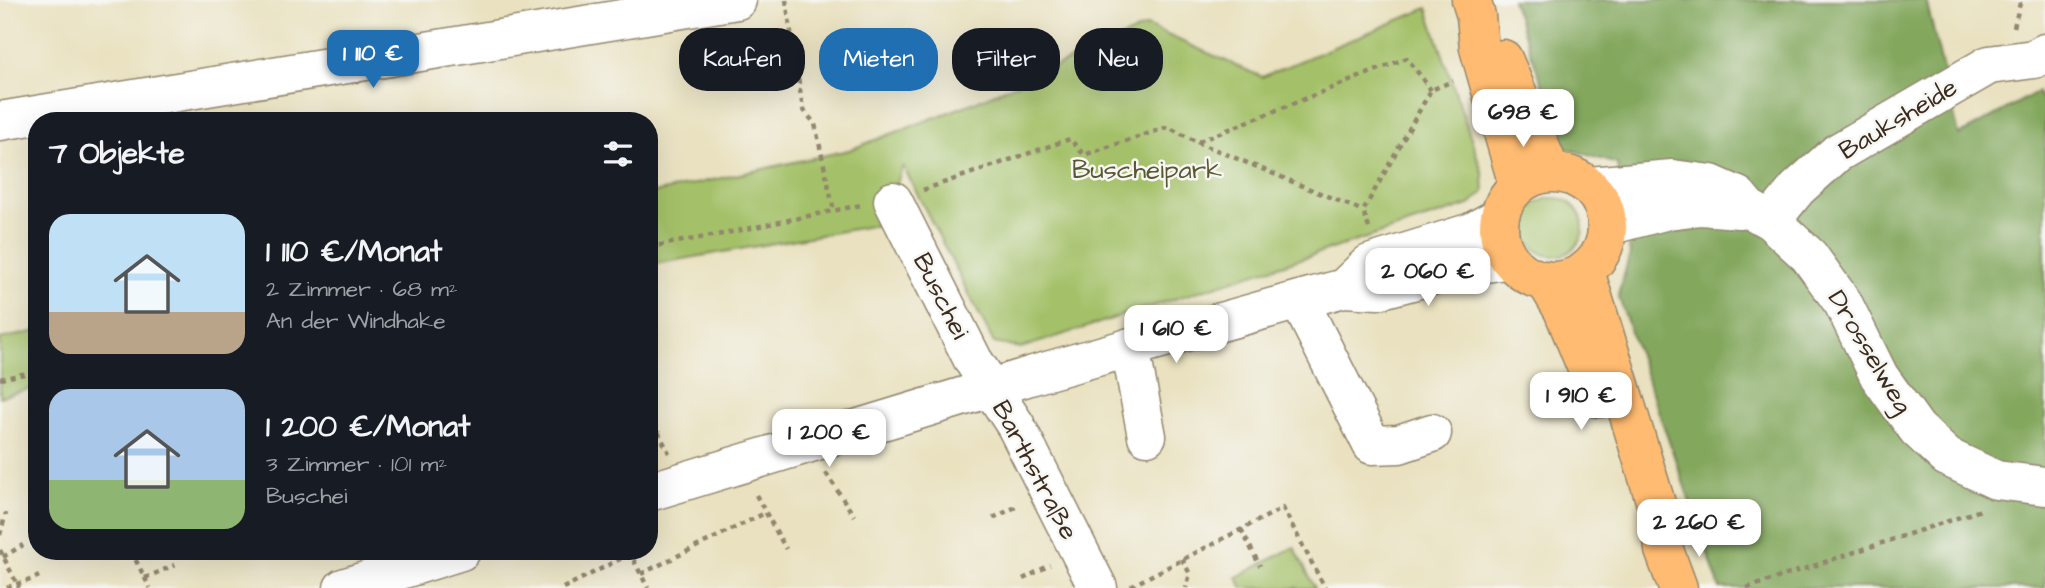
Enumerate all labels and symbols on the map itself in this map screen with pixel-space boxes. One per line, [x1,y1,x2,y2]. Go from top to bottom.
pin: 1 110 € [308,31,438,90]
street label: Bauksheide [1832,70,1964,168]
pin: 698 € [1474,90,1572,149]
park label: Buscheipark [1072,152,1222,188]
street label: Buschei [904,247,978,345]
pin: 2 060 € [1363,248,1493,308]
street label: Drosselweg [1817,283,1921,422]
pin: 1 610 € [1111,306,1241,365]
pin: 1 910 € [1516,372,1646,432]
street label: Barthstraße [983,394,1087,546]
pin: 1 200 € [764,410,894,469]
pin: 2 260 € [1634,500,1764,559]

